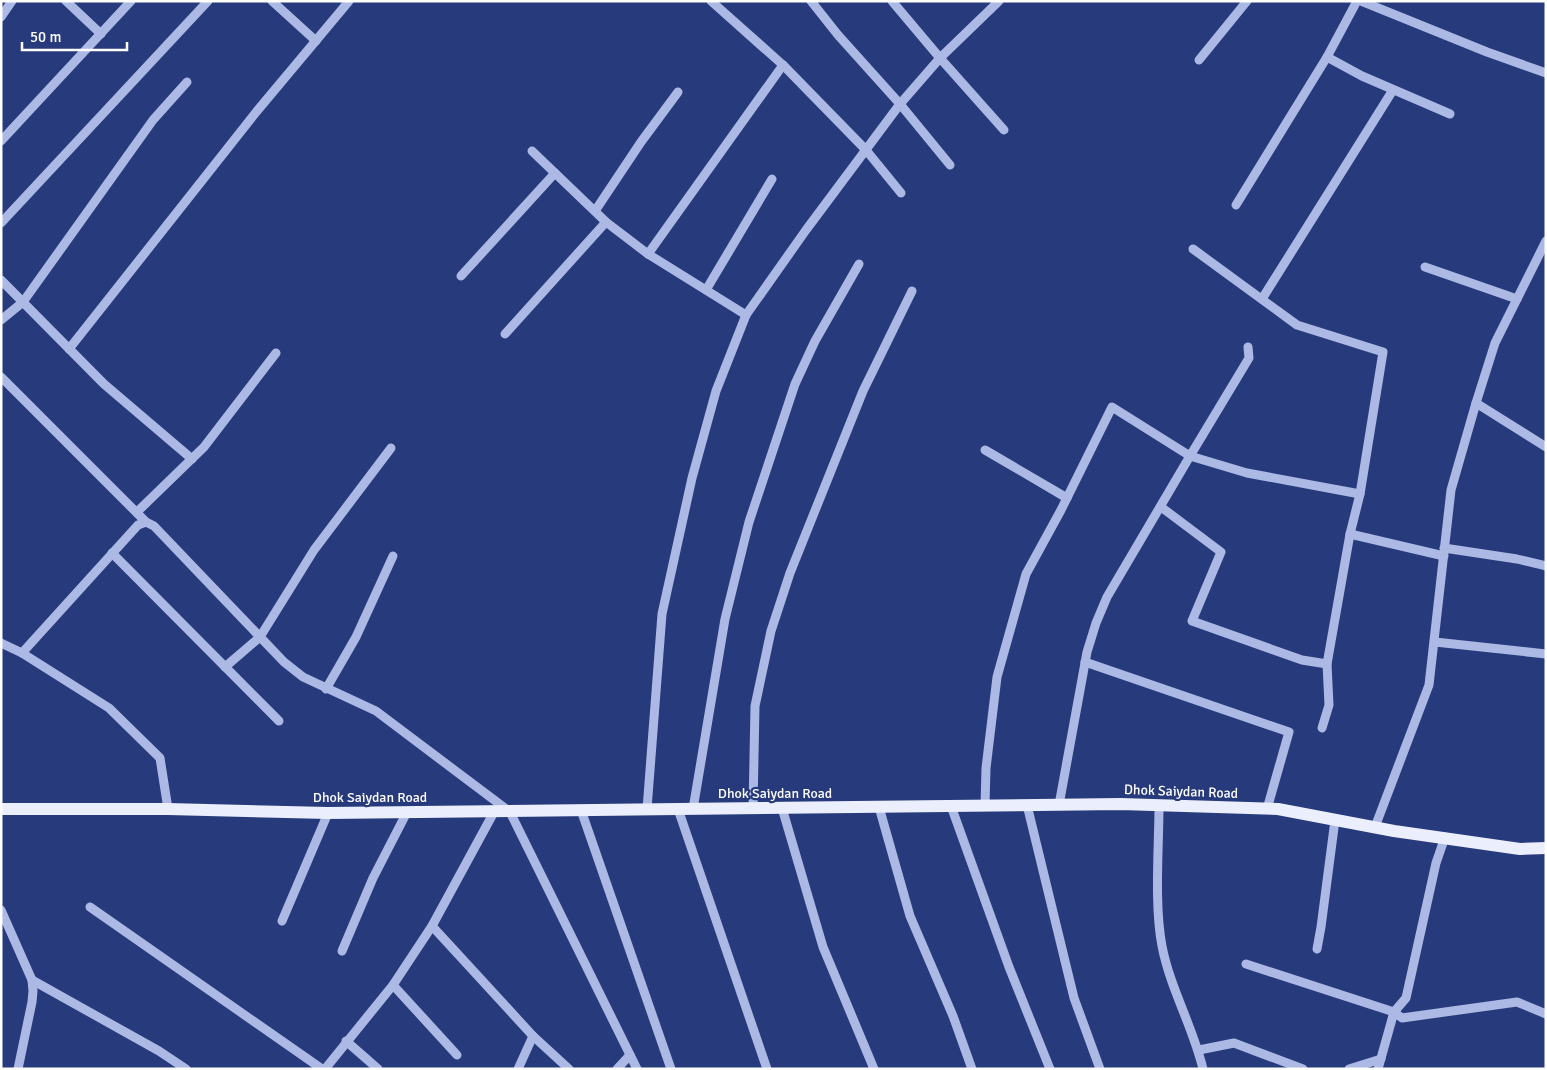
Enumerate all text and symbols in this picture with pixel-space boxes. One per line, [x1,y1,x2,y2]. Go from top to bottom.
scale bar [22,20,128,52]
text: 50 m [30,28,61,46]
street label: Dhok Saiydan Road [1124,781,1238,802]
street label: Dhok Saiydan Road [718,785,832,802]
street label: Dhok Saiydan Road [313,789,427,806]

